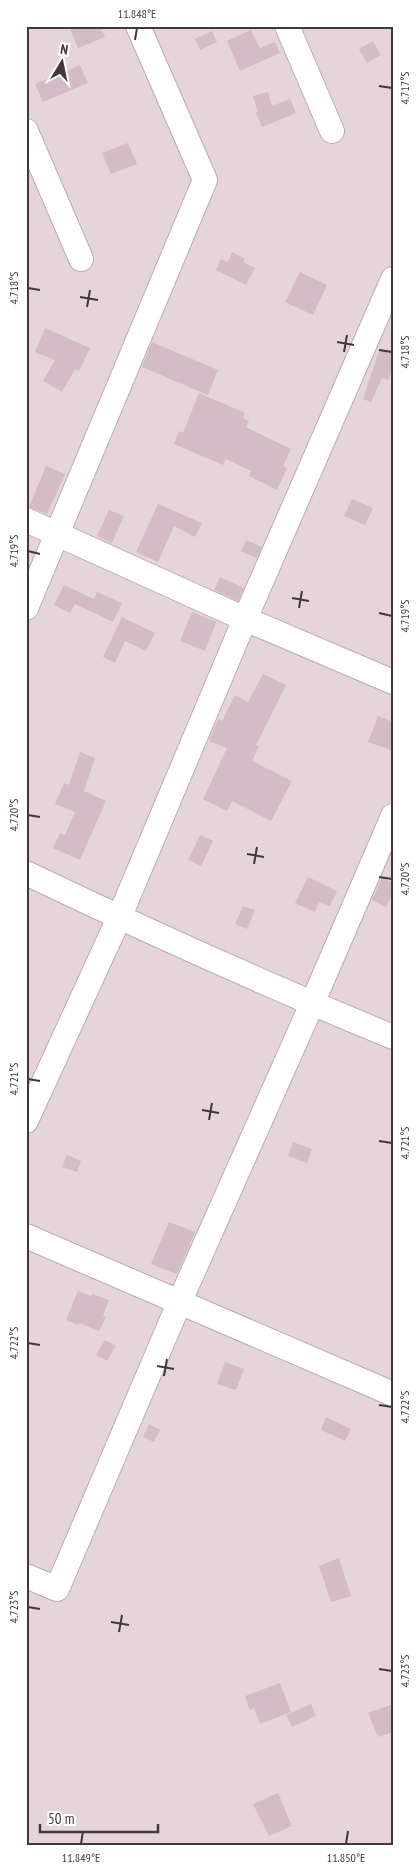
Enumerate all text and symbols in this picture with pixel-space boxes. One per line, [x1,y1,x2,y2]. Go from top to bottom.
text: 11.848°E [118,6,156,21]
north arrow [38,38,88,88]
text: N [59,40,70,59]
text: 4.717°S [397,72,412,104]
text: 4.718°S [6,272,21,304]
text: 4.718°S [397,336,412,368]
text: 4.719°S [6,535,21,567]
text: 4.719°S [397,600,412,632]
text: 4.720°S [6,799,21,831]
text: 4.720°S [397,863,412,895]
text: 4.721°S [6,1063,21,1095]
text: 4.721°S [397,1127,412,1159]
text: 4.722°S [6,1327,21,1359]
text: 4.722°S [397,1391,412,1423]
text: 4.723°S [6,1591,21,1623]
text: 4.723°S [397,1655,412,1687]
scale bar [40,1801,158,1833]
text: 50 m [48,1809,74,1828]
text: 11.849°E [62,1850,100,1865]
text: 11.850°E [327,1850,365,1865]

